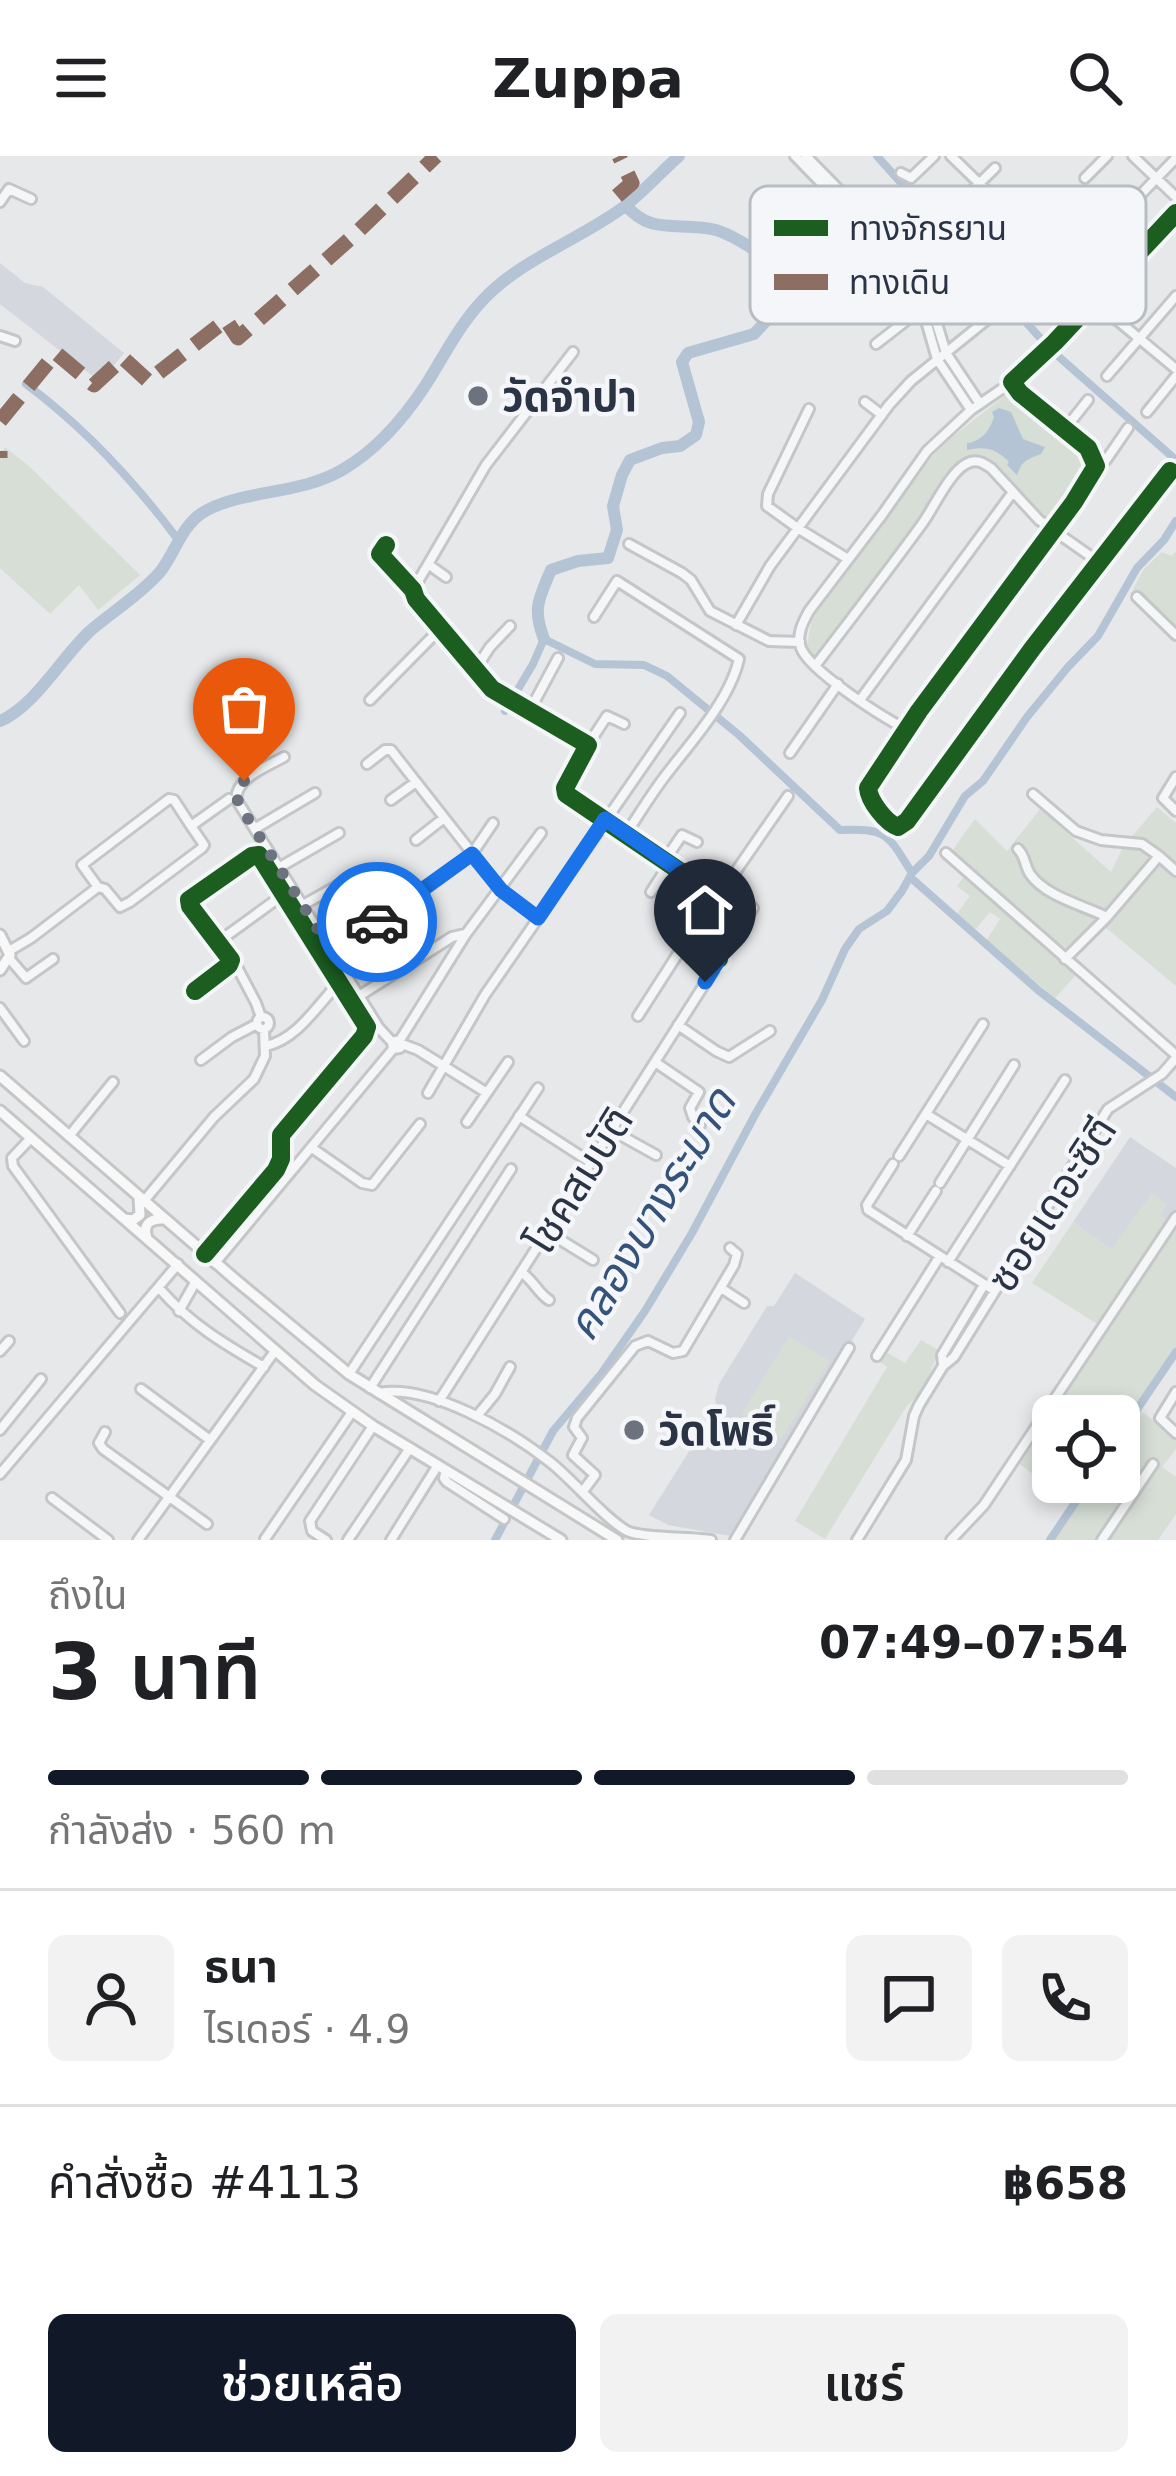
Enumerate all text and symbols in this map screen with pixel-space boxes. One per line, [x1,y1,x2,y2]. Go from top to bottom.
icon: menu [48,45,114,111]
icon: search [1062,45,1128,111]
text: Zuppa [492,47,684,110]
legend [750,186,1146,324]
text: ทางจักรยาน [849,209,1007,248]
text: ทางเดิน [849,263,950,302]
place label: วัดจำปา [502,372,637,421]
marker: วัดจำปา [465,383,491,409]
pin [193,658,295,781]
icon: bag [211,676,277,742]
pin [654,859,756,982]
courier [317,862,437,982]
icon: home [672,877,738,943]
icon: car [344,889,410,955]
water label: คลองบางระมาด [555,1078,747,1349]
street label: โชคสมบัติ [515,1098,643,1262]
street label: ซอยเดอะซิตี [977,1107,1127,1301]
map controls [1032,1395,1140,1503]
button: locate [1032,1395,1140,1503]
place label: วัดโพธิ์ [658,1404,776,1455]
marker: วัดโพธิ์ [621,1417,647,1443]
text: ถึงใน [48,1573,127,1618]
text: 07:49–07:54 [819,1616,1128,1669]
text: 3 นาที [48,1627,261,1717]
text: กำลังส่ง · 560 m [48,1808,336,1853]
button: person [48,1935,174,2061]
button: chat [846,1935,972,2061]
button: phone [1002,1935,1128,2061]
text: ธนา [204,1940,278,1993]
text: ไรเดอร์ · 4.9 [204,2007,410,2052]
text: คำสั่งซื้อ #4113 [48,2156,361,2209]
text: ฿658 [1003,2157,1128,2210]
button: ช่วยเหลือ [48,2314,576,2452]
button: แชร์ [600,2314,1128,2452]

